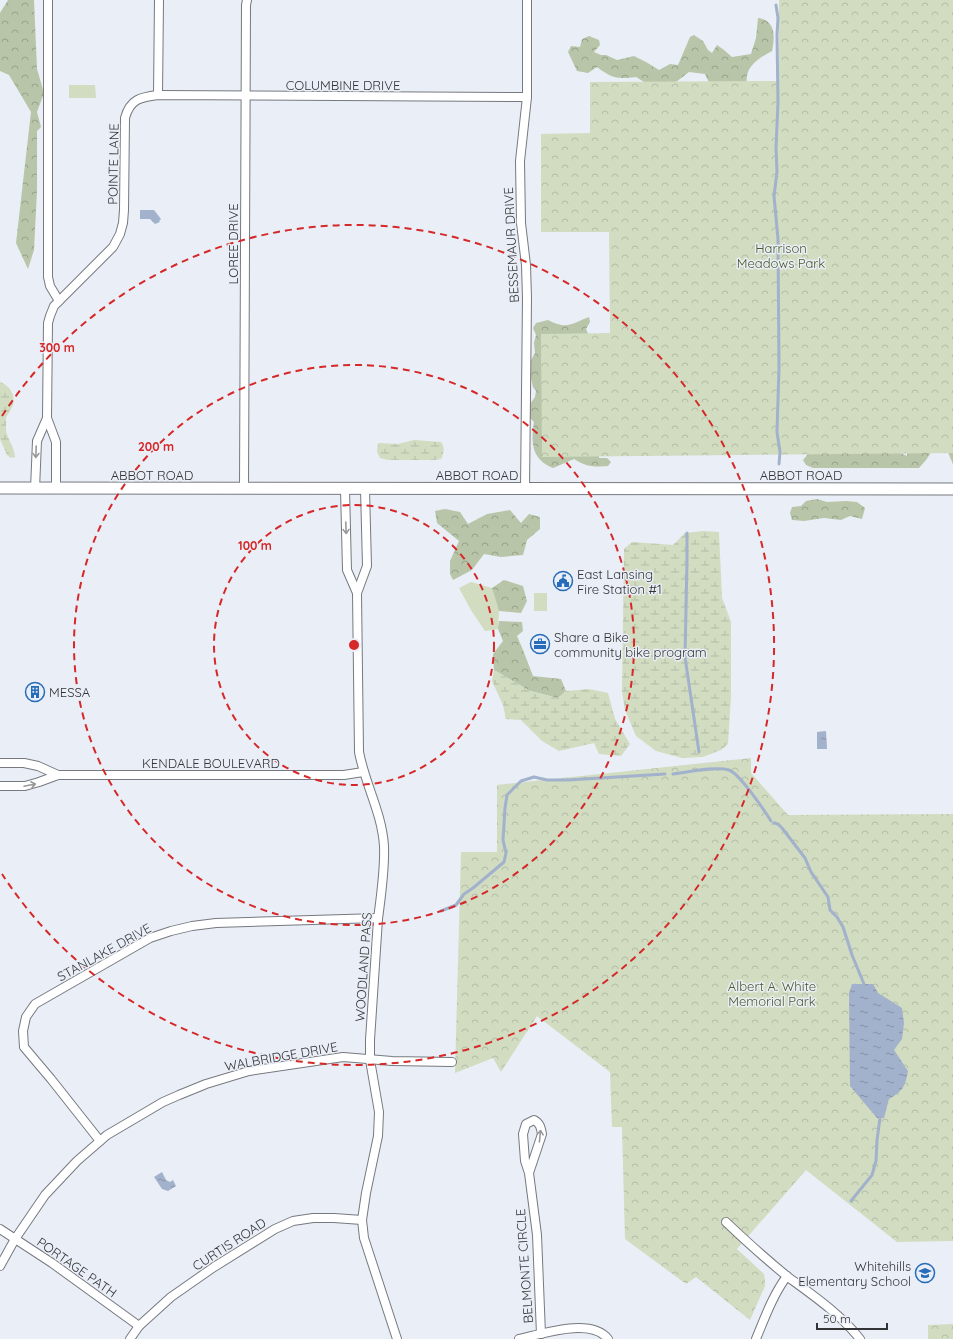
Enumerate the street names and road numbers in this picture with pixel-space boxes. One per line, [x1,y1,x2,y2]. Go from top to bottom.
street label: COLUMBINE DRIVE [286,77,400,93]
street label: POINTE LANE [104,123,122,205]
street label: BESSEMAUR DRIVE [500,187,522,303]
street label: LOREE DRIVE [225,203,241,285]
street label: ABBOT ROAD [111,467,193,483]
street label: ABBOT ROAD [436,467,518,483]
street label: ABBOT ROAD [760,467,842,483]
street label: KENDALE BOULEVARD [142,755,280,771]
street label: WOODLAND PASS [351,912,375,1022]
street label: STANLAKE DRIVE [54,920,154,984]
street label: WALBRIDGE DRIVE [223,1038,339,1074]
street label: BELMONTE CIRCLE [512,1208,536,1324]
street label: CURTIS ROAD [189,1214,269,1274]
street label: PORTAGE PATH [34,1234,120,1300]

